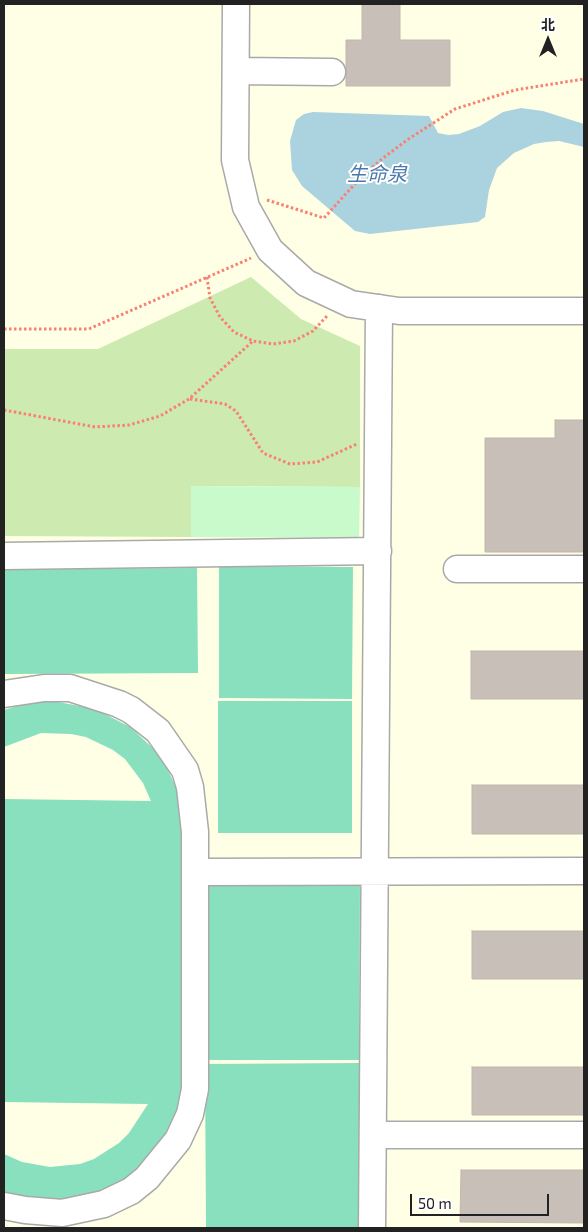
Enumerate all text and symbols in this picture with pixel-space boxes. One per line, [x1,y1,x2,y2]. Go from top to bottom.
north arrow [523,15,573,65]
text: 北 [541,16,555,33]
water label: 生命泉 [347,162,407,186]
scale bar [413,1184,552,1216]
text: 50 m [418,1194,452,1212]

